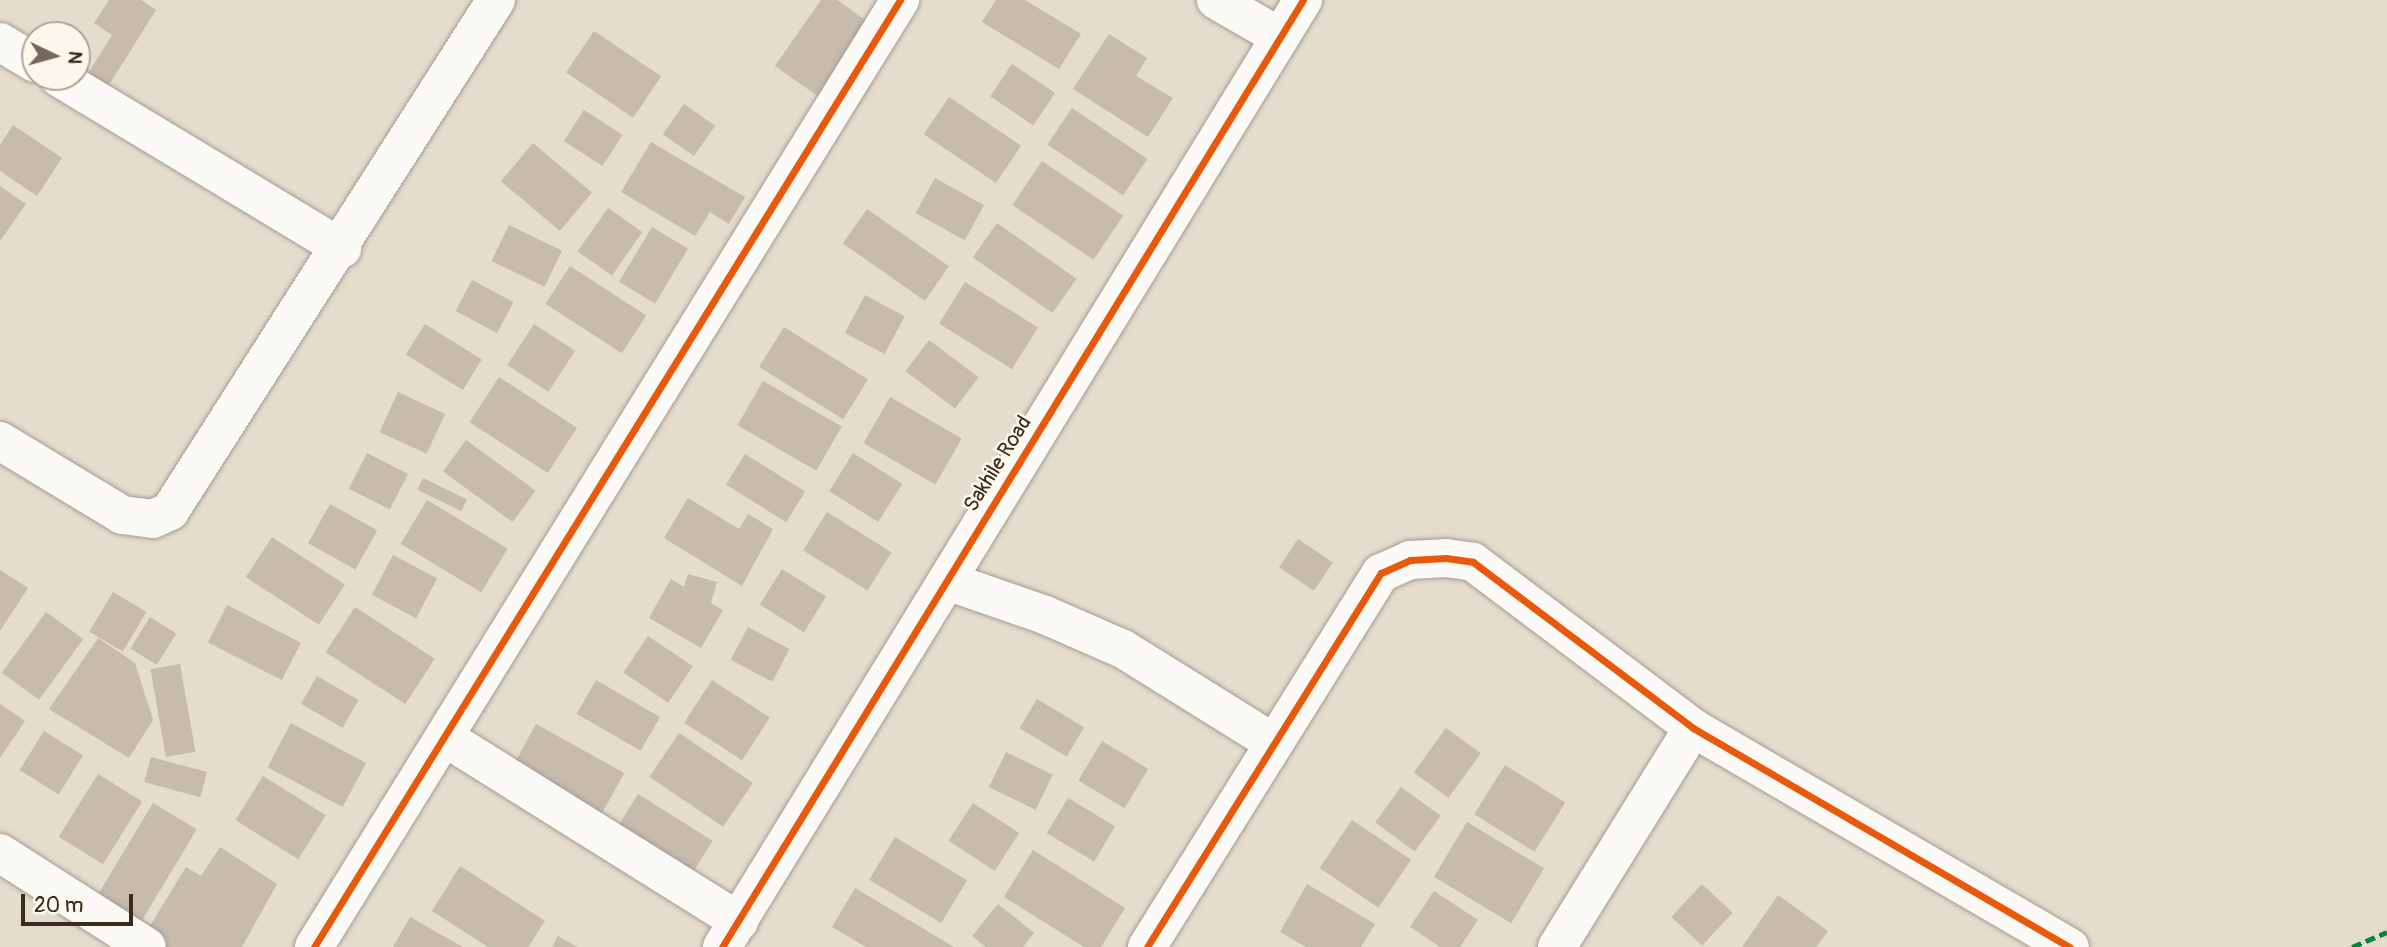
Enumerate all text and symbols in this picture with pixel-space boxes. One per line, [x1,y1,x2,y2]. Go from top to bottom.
north arrow [21,21,91,91]
text: N [62,50,87,65]
street label: Sakhile Road [959,412,1037,516]
scale bar [24,880,136,924]
text: 20 m [34,892,83,919]

